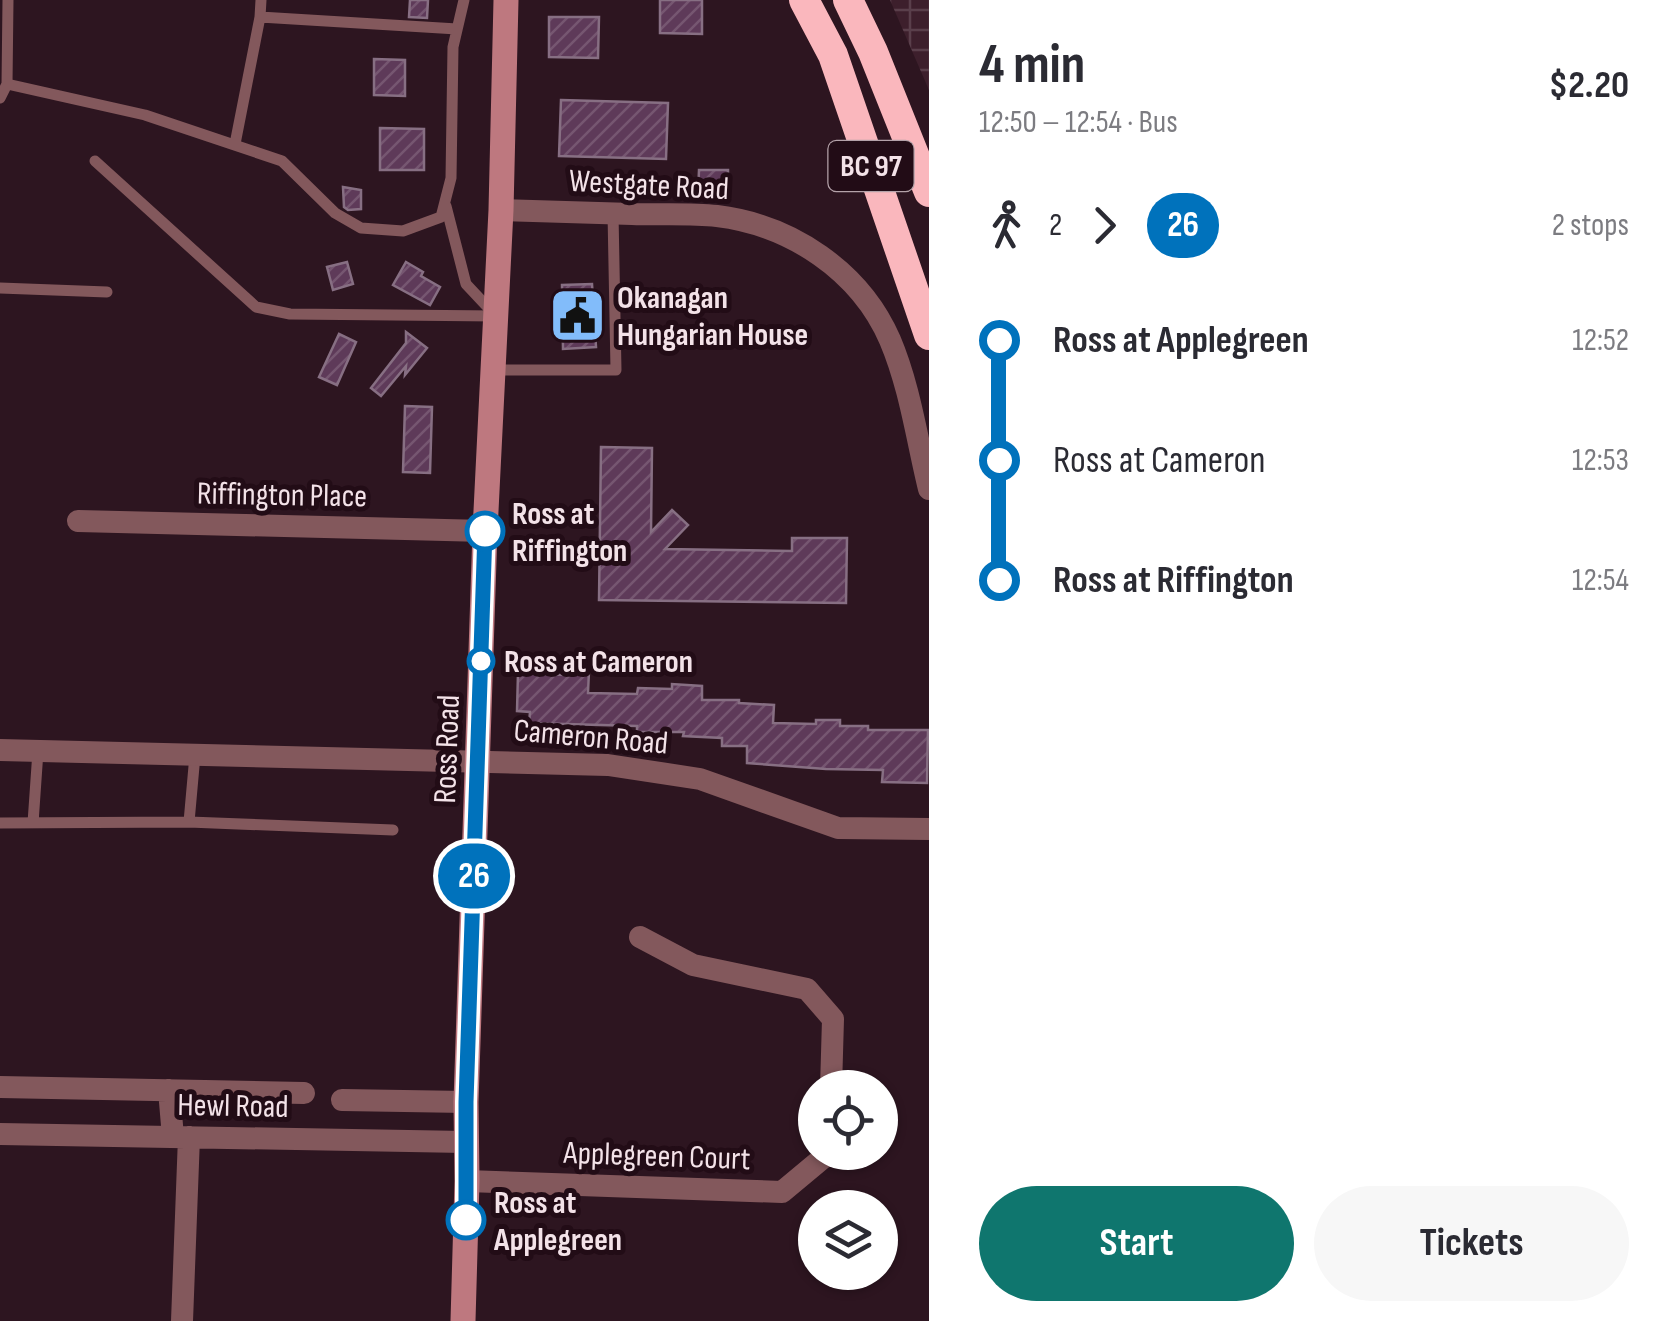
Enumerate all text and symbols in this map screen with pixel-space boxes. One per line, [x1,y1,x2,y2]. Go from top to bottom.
text: 4 min [979,32,1085,99]
text: $2.20 [1549,63,1629,108]
text: 12:50 – 12:54 · Bus [979,103,1178,142]
road number: BC 97 [828,141,914,191]
street label: Westgate Road [568,162,730,209]
icon: walk [979,198,1034,253]
icon: forward [1077,198,1132,253]
text: 26 [1167,204,1199,247]
text: 2 [1049,206,1062,245]
text: 2 stops [1552,206,1629,245]
place label: Okanagan Hungarian House [617,279,808,355]
public building icon: Okanagan Hungarian House [548,285,608,345]
text: Ross at Applegreen [1053,318,1309,363]
text: 12:52 [1572,321,1629,360]
text: Ross at Cameron [1053,438,1265,483]
text: 12:53 [1572,441,1629,480]
street label: Riffington Place [197,475,367,516]
place label: Ross at Riffington [512,495,627,571]
marker: Ross at Riffington [466,512,504,550]
text: Ross at Riffington [1053,558,1294,603]
text: 12:54 [1572,561,1629,600]
place label: Ross at Cameron [504,643,693,682]
marker: Ross at Cameron [468,648,494,674]
street label: Ross Road [426,694,469,804]
street label: Cameron Road [512,711,670,764]
line badge: 26 [429,844,519,908]
text: 26 [458,855,490,898]
map controls [798,1070,898,1290]
button: locate [798,1070,898,1170]
street label: Hewl Road [177,1086,289,1127]
street label: Applegreen Court [562,1134,751,1179]
place label: Ross at Applegreen [493,1184,622,1260]
button: Start [979,1186,1294,1301]
button: Tickets [1314,1186,1629,1301]
button: layers [798,1190,898,1290]
marker: Ross at Applegreen [447,1201,485,1239]

